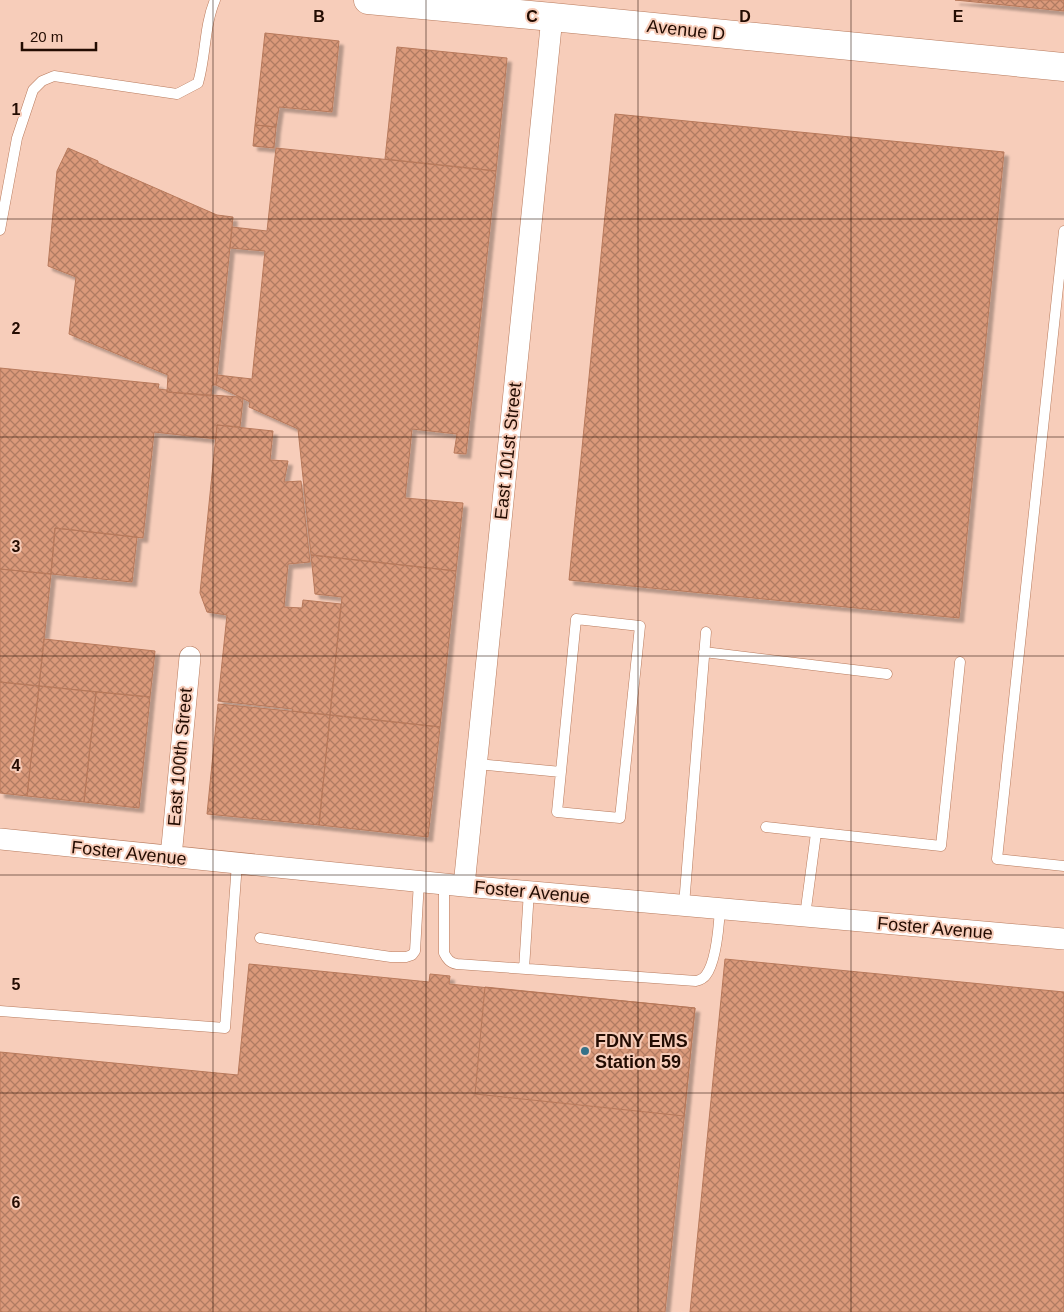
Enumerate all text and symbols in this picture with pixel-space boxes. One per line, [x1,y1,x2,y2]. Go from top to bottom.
text: B [313,8,325,25]
text: C [526,8,538,25]
text: D [739,8,751,25]
text: E [953,8,964,25]
street label: Avenue D [646,16,726,44]
scale bar [22,20,96,52]
text: 20 m [30,28,63,45]
text: 1 [12,101,21,118]
text: 2 [12,320,21,337]
street label: East 101st Street [491,381,525,521]
text: 3 [12,538,21,555]
street label: East 100th Street [164,687,196,827]
text: 4 [12,757,21,774]
street label: Foster Avenue [70,837,188,869]
street label: Foster Avenue [473,877,591,907]
street label: Foster Avenue [876,913,994,943]
text: 5 [12,976,21,993]
place label: FDNY EMS Station 59 [595,1031,688,1072]
marker: FDNY EMS Station 59 [579,1045,591,1057]
text: 6 [12,1194,21,1211]

